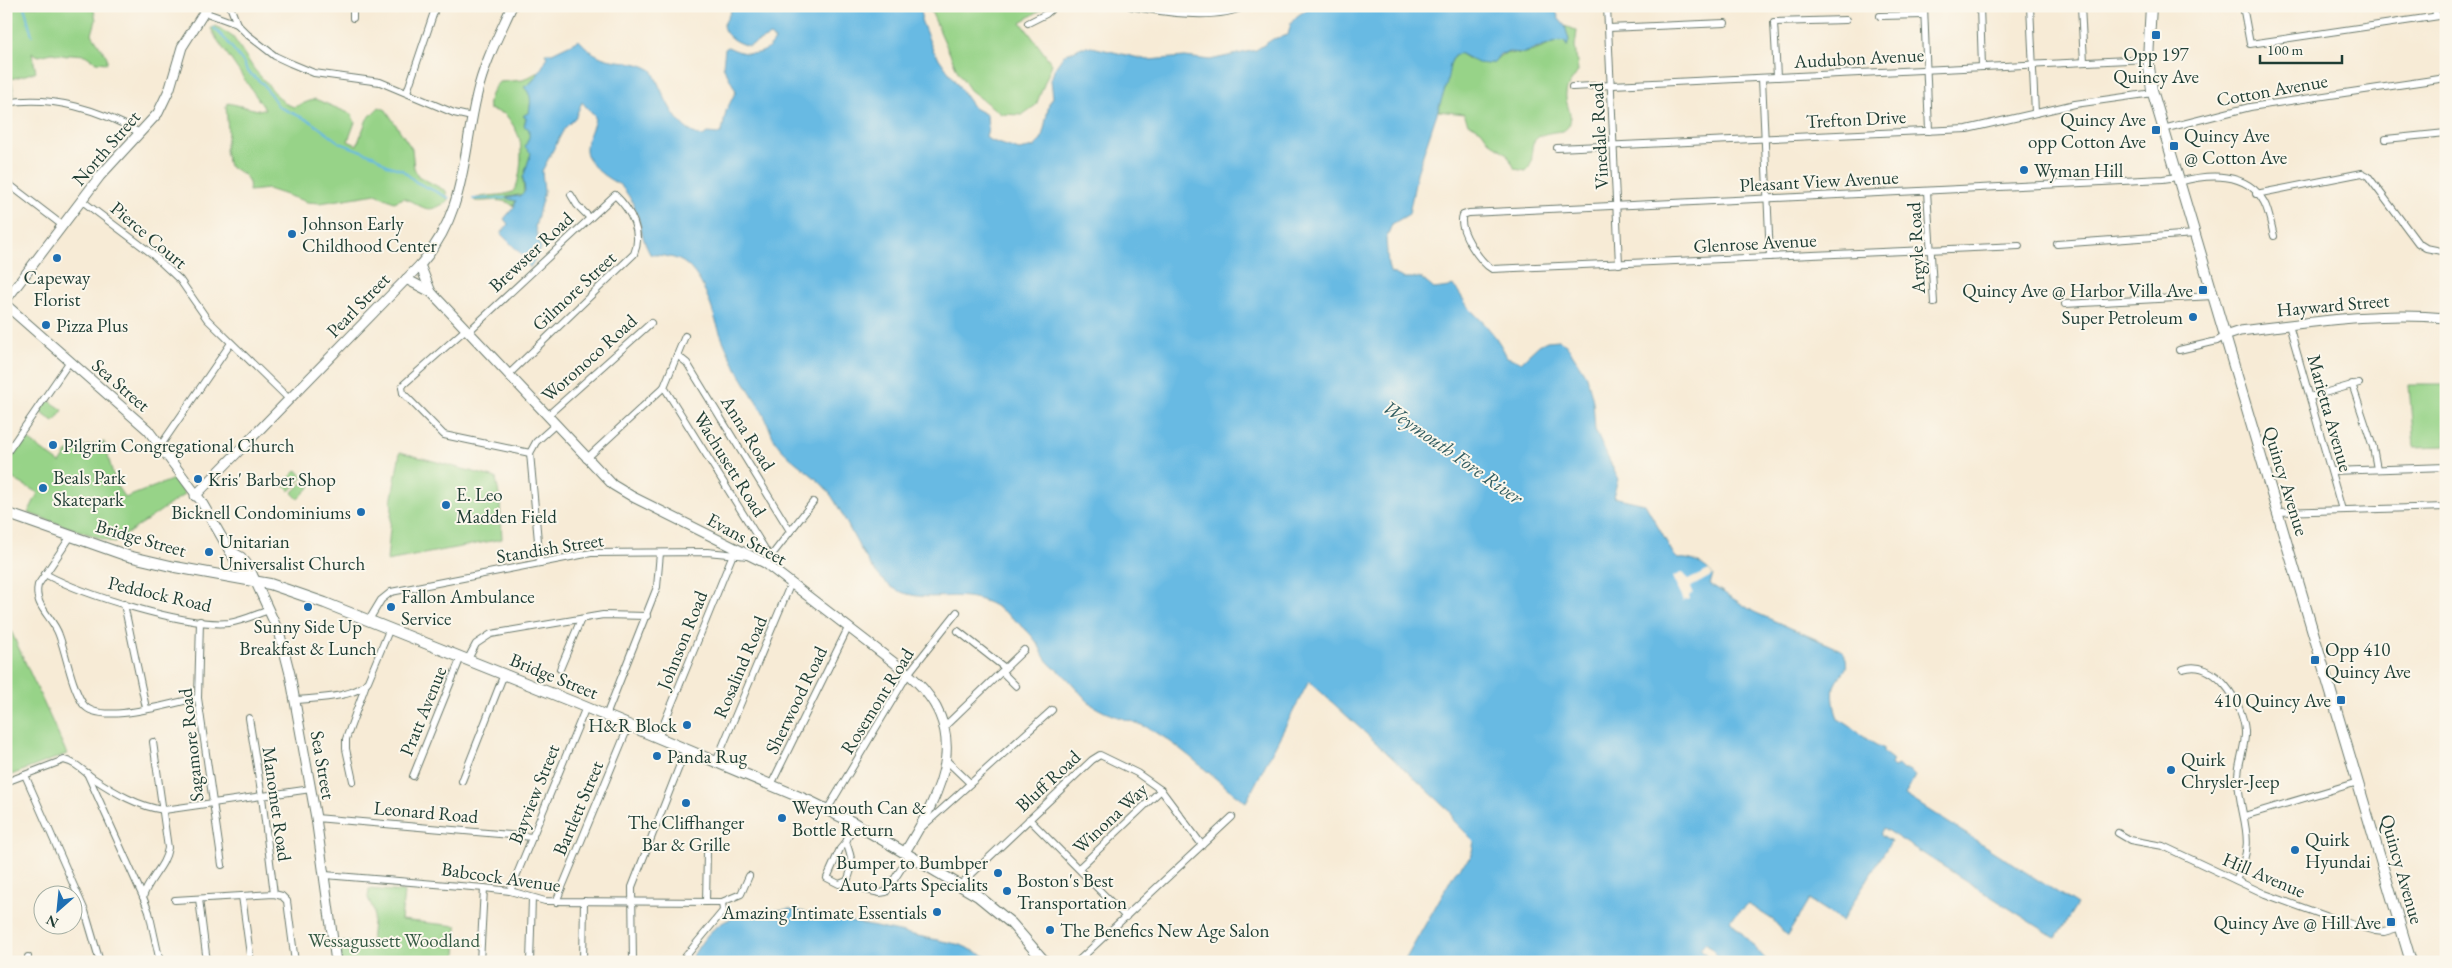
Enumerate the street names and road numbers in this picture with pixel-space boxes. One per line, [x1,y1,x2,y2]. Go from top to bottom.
street label: Audubon Avenue [1792,42,1925,74]
street label: Cotton Avenue [2214,68,2330,112]
street label: Vinedale Road [1584,82,1614,190]
street label: Trefton Drive [1805,104,1907,134]
street label: North Street [66,105,146,191]
street label: Pleasant View Avenue [1739,164,1899,198]
street label: Pierce Court [105,196,193,274]
street label: Argyle Road [1901,201,1931,295]
street label: Brewster Road [483,206,579,298]
street label: Glenrose Avenue [1693,227,1817,259]
street label: Gilmore Street [527,246,622,336]
street label: Pearl Street [321,267,395,343]
street label: Hayward Street [2276,288,2390,322]
street label: Woronoco Road [536,308,642,408]
street label: Marietta Avenue [2301,352,2359,474]
street label: Sea Street [87,353,155,417]
street label: Anna Road [715,390,781,476]
street label: Wachusett Road [688,407,773,522]
street label: Quincy Avenue [2257,423,2315,539]
street label: Evans Street [703,507,791,571]
street label: Bridge Street [93,513,189,563]
street label: Standish Street [495,527,605,569]
street label: Peddock Road [106,570,215,618]
street label: Johnson Road [650,587,713,695]
street label: Rosalind Road [707,612,773,722]
street label: Sherwood Road [759,642,833,758]
street label: Rosemont Road [835,643,920,759]
street label: Bridge Street [506,647,602,705]
street label: Pratt Avenue [394,662,452,760]
street label: Sagamore Road [173,687,209,803]
street label: Sea Street [305,729,341,801]
street label: Bayview Street [503,740,565,848]
street label: Bluff Road [1010,744,1086,817]
street label: Manomet Road [257,745,297,863]
street label: Bartlett Street [547,757,609,859]
street label: Winona Way [1067,776,1153,859]
street label: Leonard Road [373,795,480,829]
street label: Quincy Avenue [2374,811,2430,927]
street label: Hill Avenue [2219,846,2309,904]
street label: Babcock Avenue [440,856,562,898]

